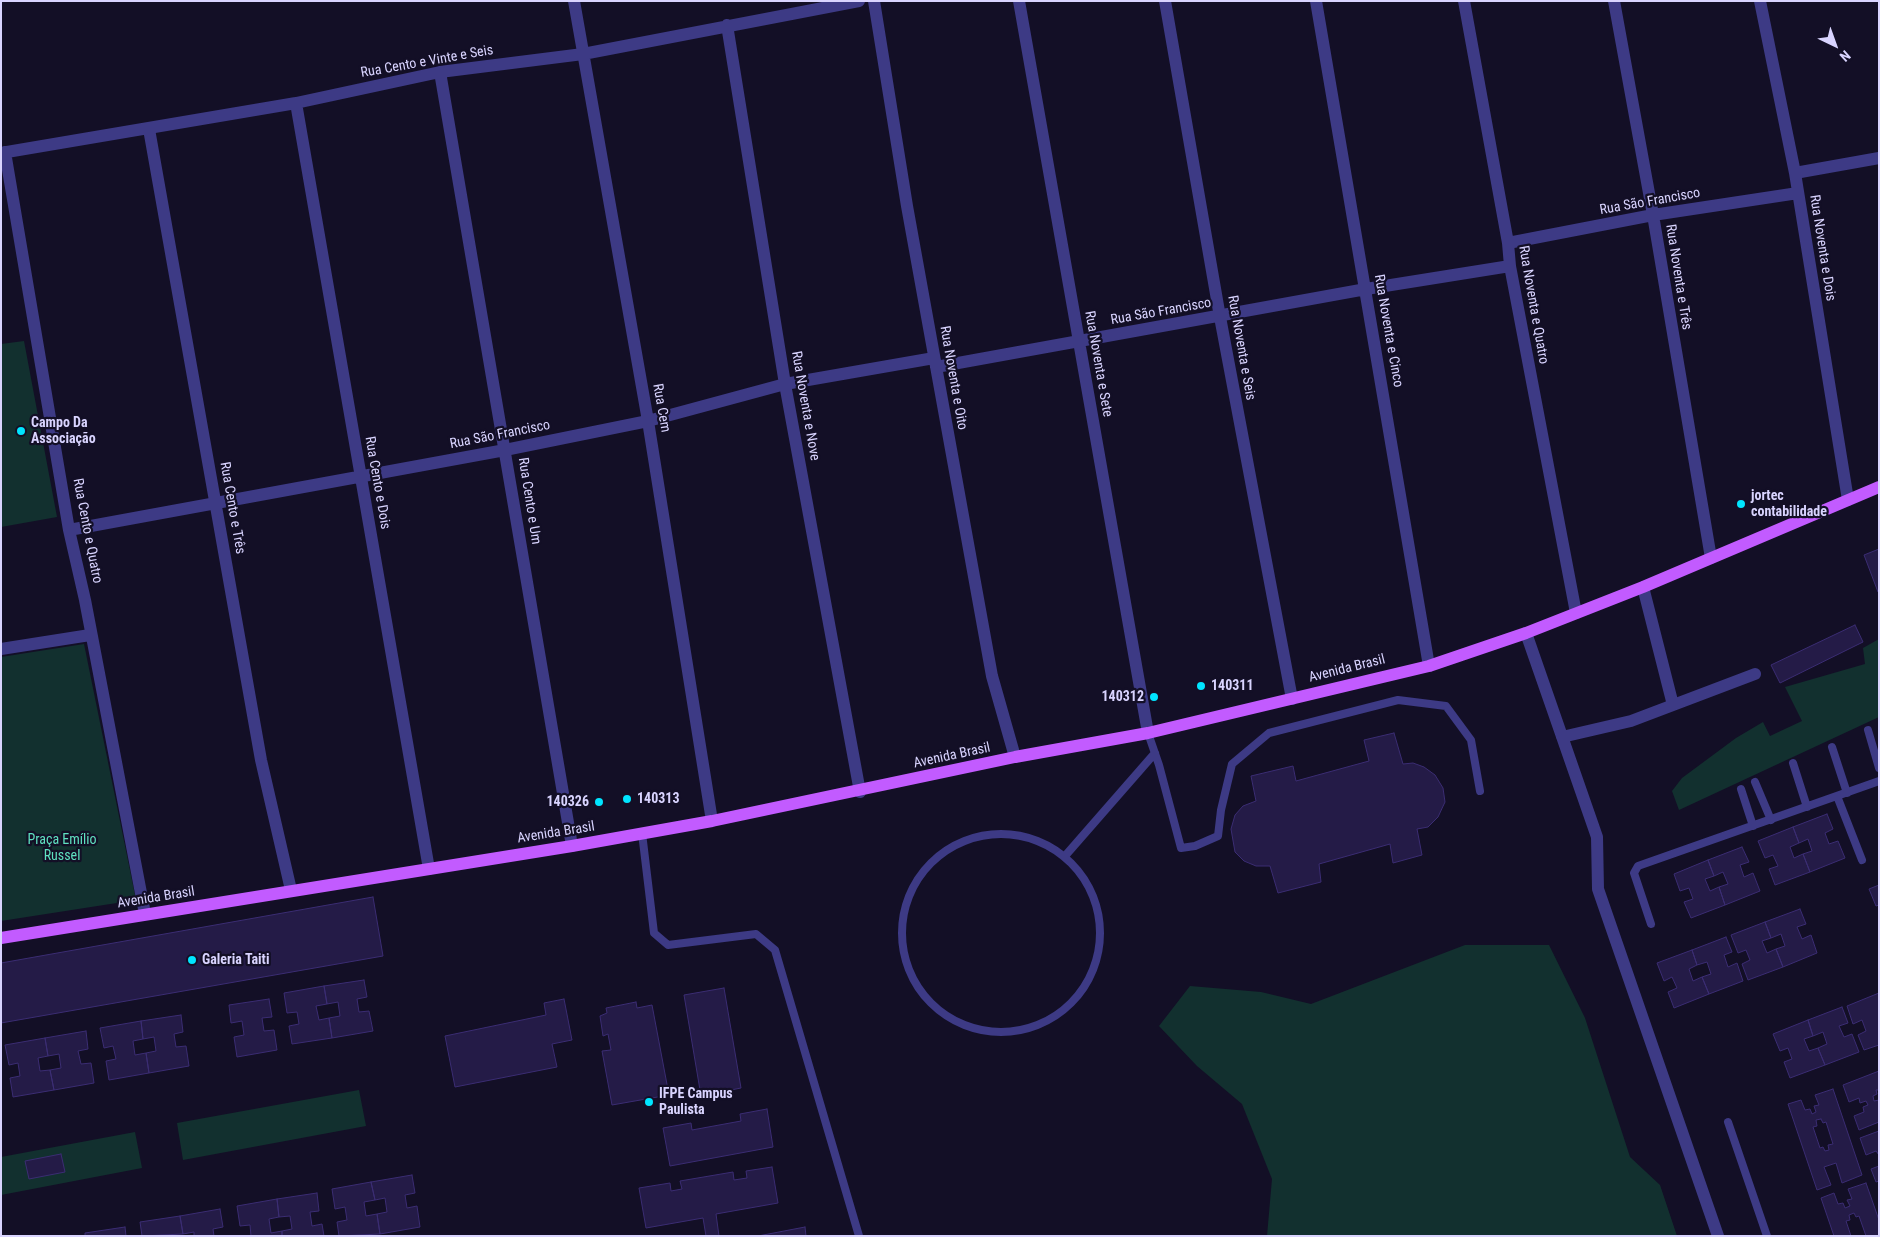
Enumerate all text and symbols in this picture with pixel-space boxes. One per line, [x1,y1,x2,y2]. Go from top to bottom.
north arrow [1810,20,1860,70]
street label: Rua Cento e Vinte e Seis [359,42,495,82]
text: N [1837,47,1854,65]
street label: Rua São Francisco [1598,185,1702,219]
street label: Rua Noventa e Dois [1805,194,1839,302]
street label: Rua Noventa e Três [1661,223,1695,331]
street label: Rua Noventa e Quatro [1514,244,1552,366]
street label: Rua Noventa e Cinco [1370,273,1406,389]
street label: Rua Noventa e Seis [1224,294,1258,402]
street label: Rua São Francisco [1109,295,1213,329]
street label: Rua Noventa e Sete [1080,310,1116,418]
street label: Rua Noventa e Oito [936,325,970,431]
street label: Rua Noventa e Nove [787,350,823,462]
street label: Rua Cem [648,382,674,434]
place label: Campo Da Associação [31,415,96,448]
street label: Rua São Francisco [448,417,552,453]
marker: Campo Da Associação [15,425,27,437]
street label: Rua Cento e Dois [361,435,393,531]
street label: Rua Cento e Um [514,456,544,546]
street label: Rua Cento e Três [216,461,248,555]
street label: Rua Cento e Quatro [69,477,105,585]
place label: jortec contabilidade [1751,488,1827,520]
marker: jortec contabilidade [1735,498,1747,510]
street label: Avenida Brasil [1307,651,1387,687]
place label: 140311 [1211,678,1253,694]
marker: 140311 [1195,680,1207,692]
place label: 140312 [1102,689,1144,705]
marker: 140312 [1148,691,1160,703]
street label: Avenida Brasil [912,740,992,772]
place label: 140313 [637,791,679,807]
marker: 140313 [621,793,633,805]
place label: 140326 [547,794,589,810]
marker: 140326 [593,796,605,808]
street label: Avenida Brasil [516,819,596,847]
park label: Praça Emílio Russel [27,832,97,864]
street label: Avenida Brasil [116,884,196,912]
place label: Galeria Taiti [202,952,269,968]
marker: Galeria Taiti [186,954,198,966]
place label: IFPE Campus Paulista [659,1086,733,1118]
marker: IFPE Campus Paulista [643,1096,655,1108]

